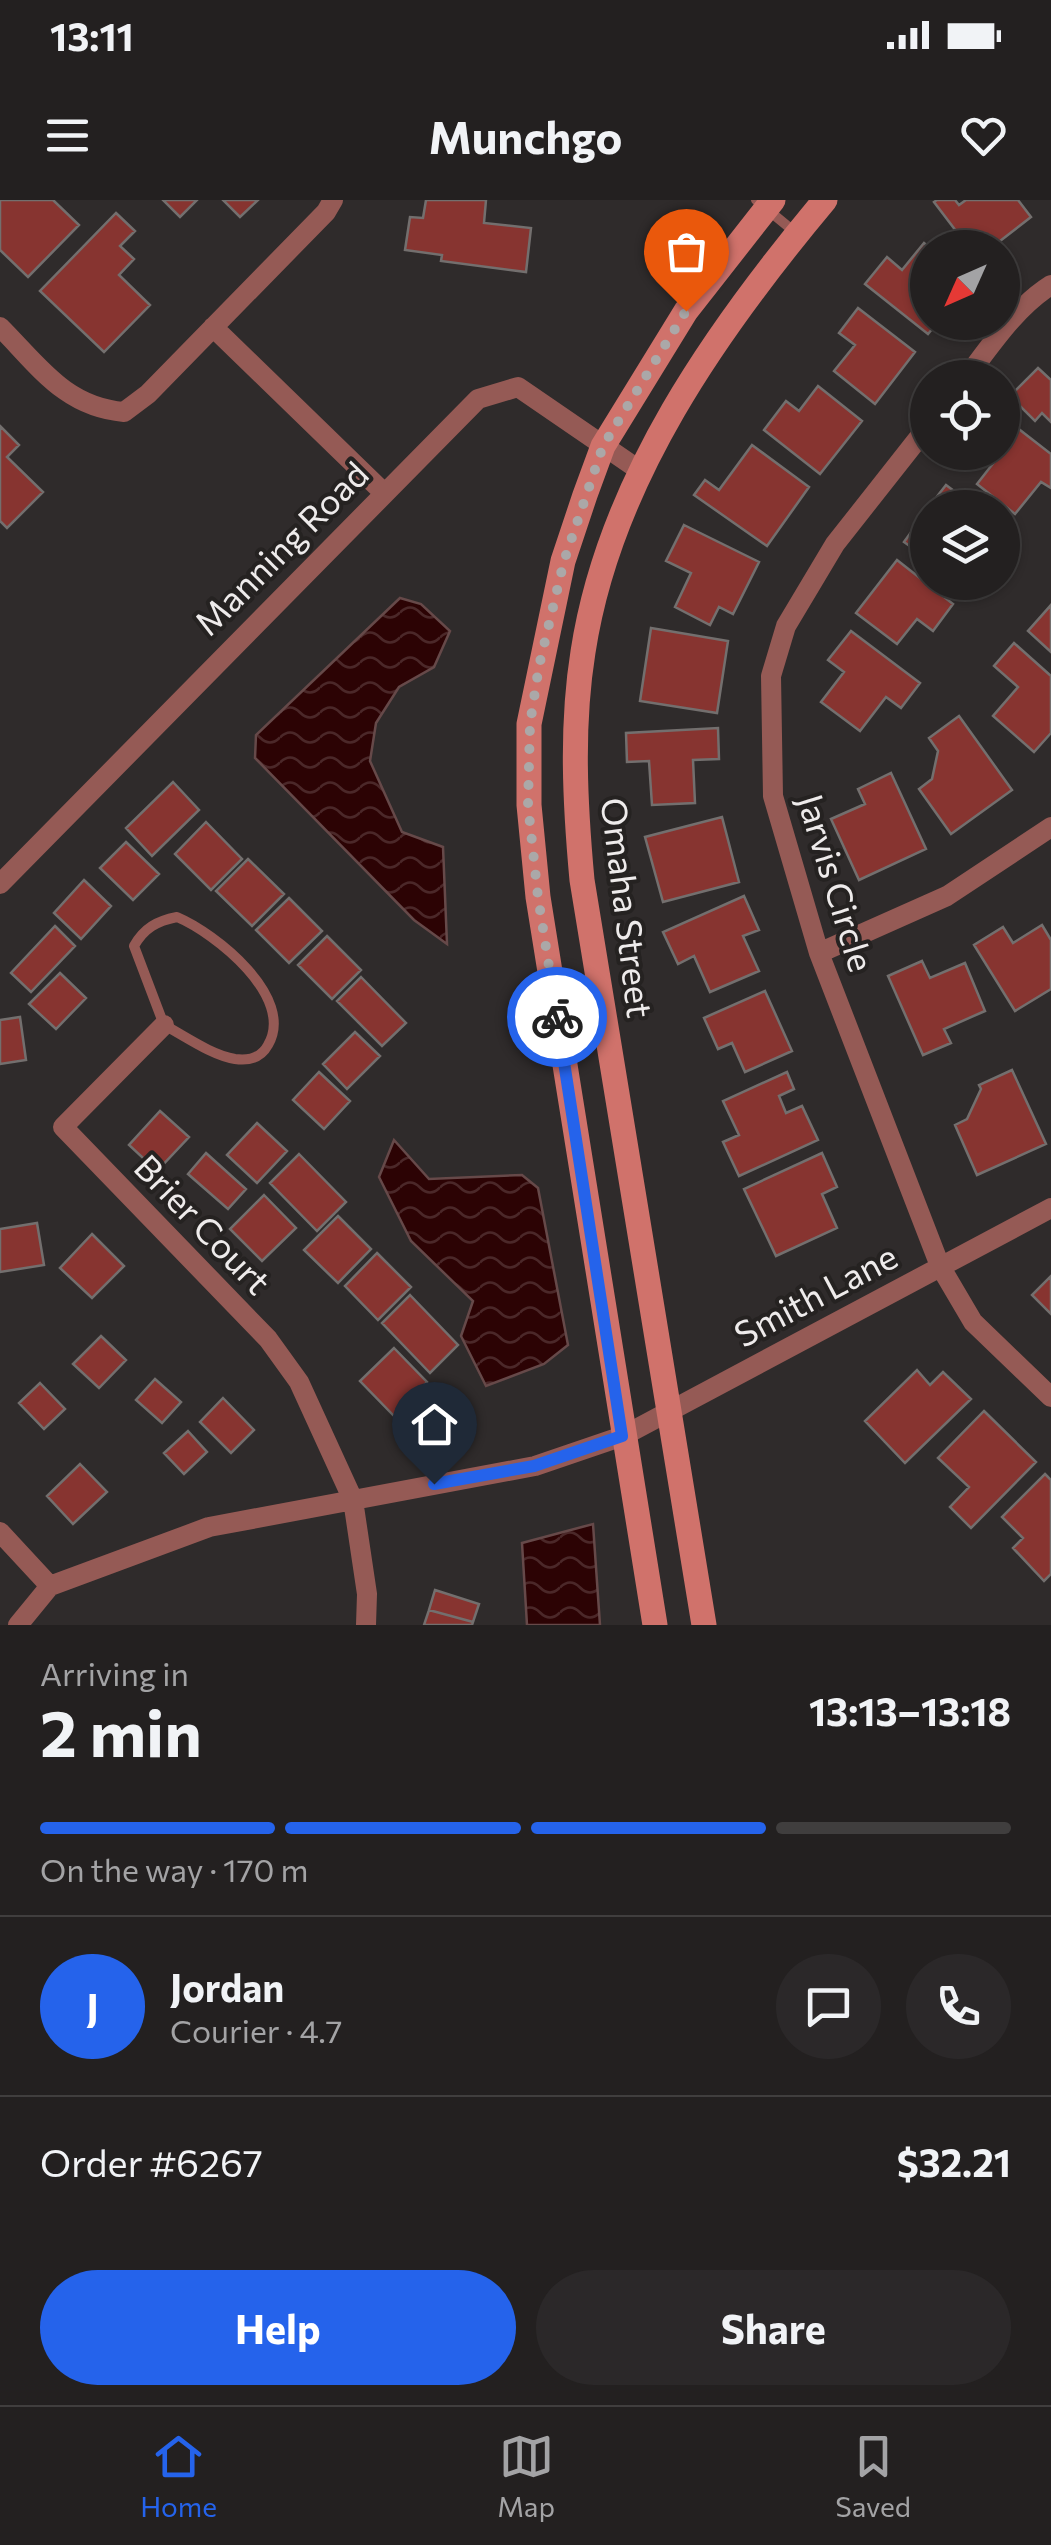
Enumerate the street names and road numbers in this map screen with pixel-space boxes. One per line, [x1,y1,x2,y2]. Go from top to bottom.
street label: Manning Road [184,451,376,643]
street label: Jarvis Circle [790,788,885,976]
street label: Omaha Street [594,795,663,1020]
street label: Brier Court [127,1144,281,1302]
street label: Smith Lane [726,1233,904,1355]

